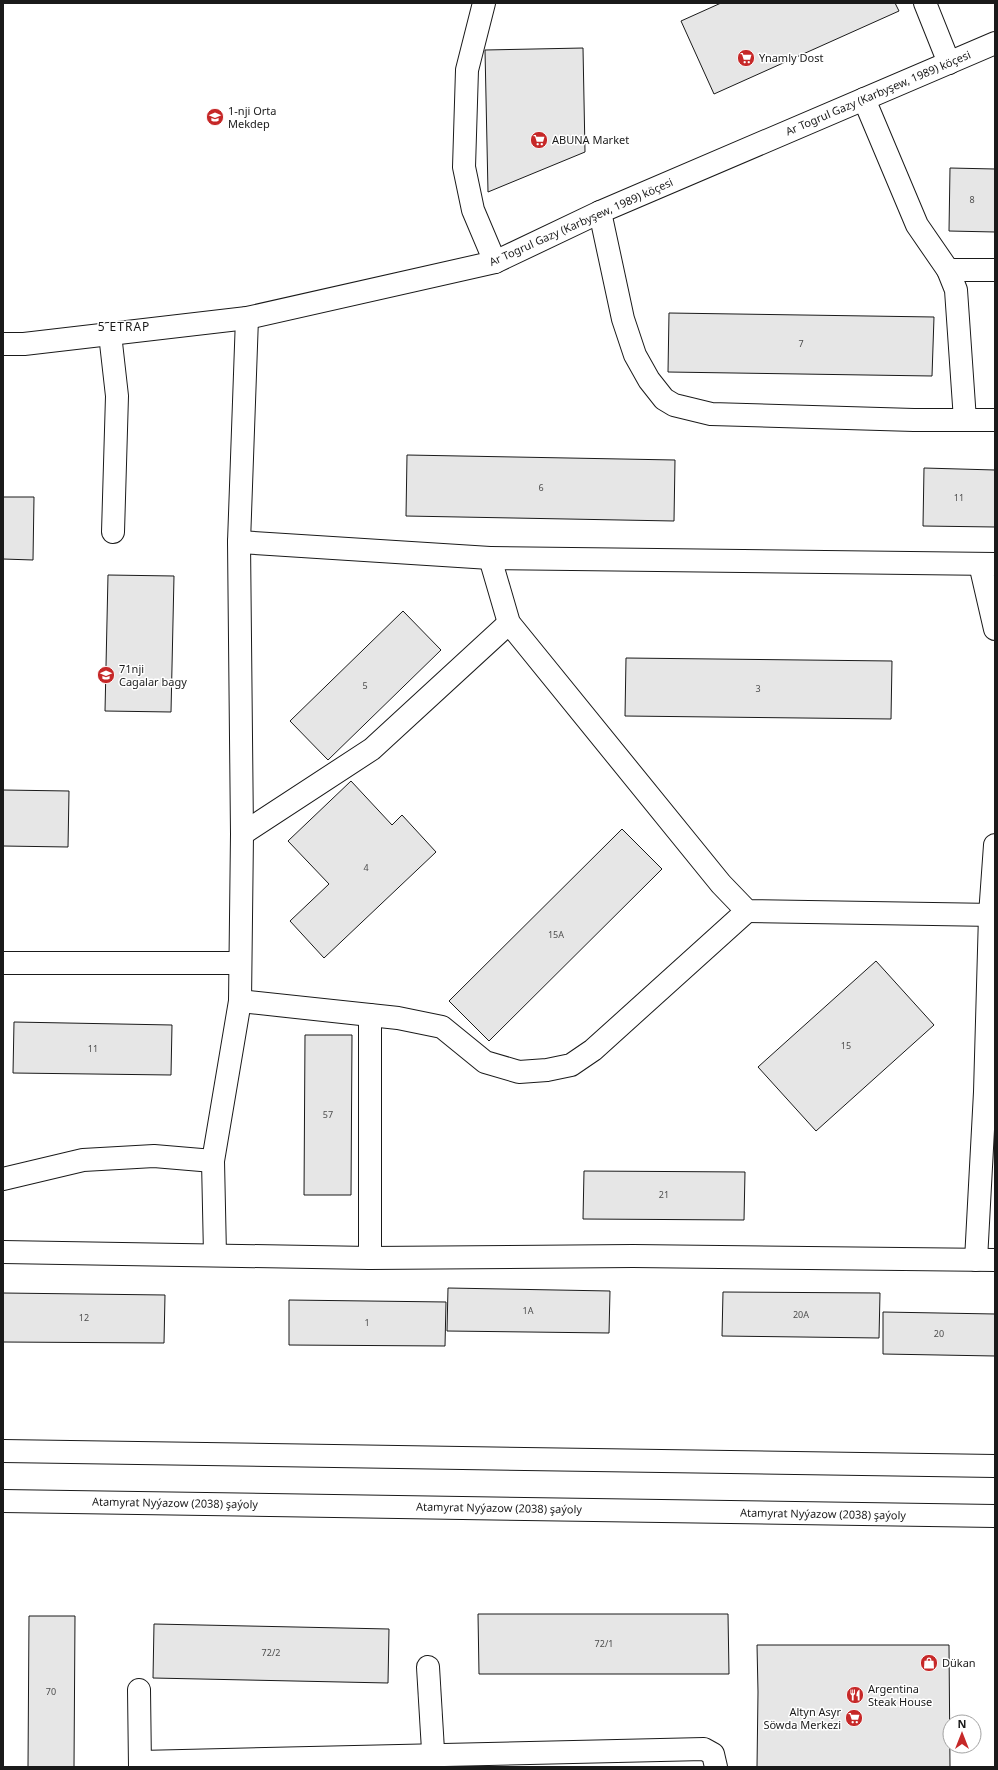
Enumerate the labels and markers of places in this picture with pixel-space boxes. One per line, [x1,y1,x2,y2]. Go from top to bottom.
supermarket icon: Ynamly Dost [736,48,756,68]
place label: Ynamly Dost [759,50,823,65]
place label: 1-nji Orta Mekdep [228,103,276,131]
school or university icon: 1-nji Orta Mekdep [205,107,225,127]
supermarket icon: ABUNA Market [529,130,549,150]
place label: ABUNA Market [552,132,629,147]
place label: 71nji Cagalar bagy [119,661,187,689]
school or university icon: 71nji Cagalar bagy [96,665,116,685]
shop icon: Dükan [919,1653,939,1673]
place label: Dükan [942,1655,976,1670]
place label: Argentina Steak House [868,1681,932,1709]
restaurant icon: Argentina Steak House [845,1685,865,1705]
place label: Altyn Asyr Söwda Merkezi [763,1704,841,1732]
supermarket icon: Altyn Asyr Söwda Merkezi [844,1708,864,1728]

